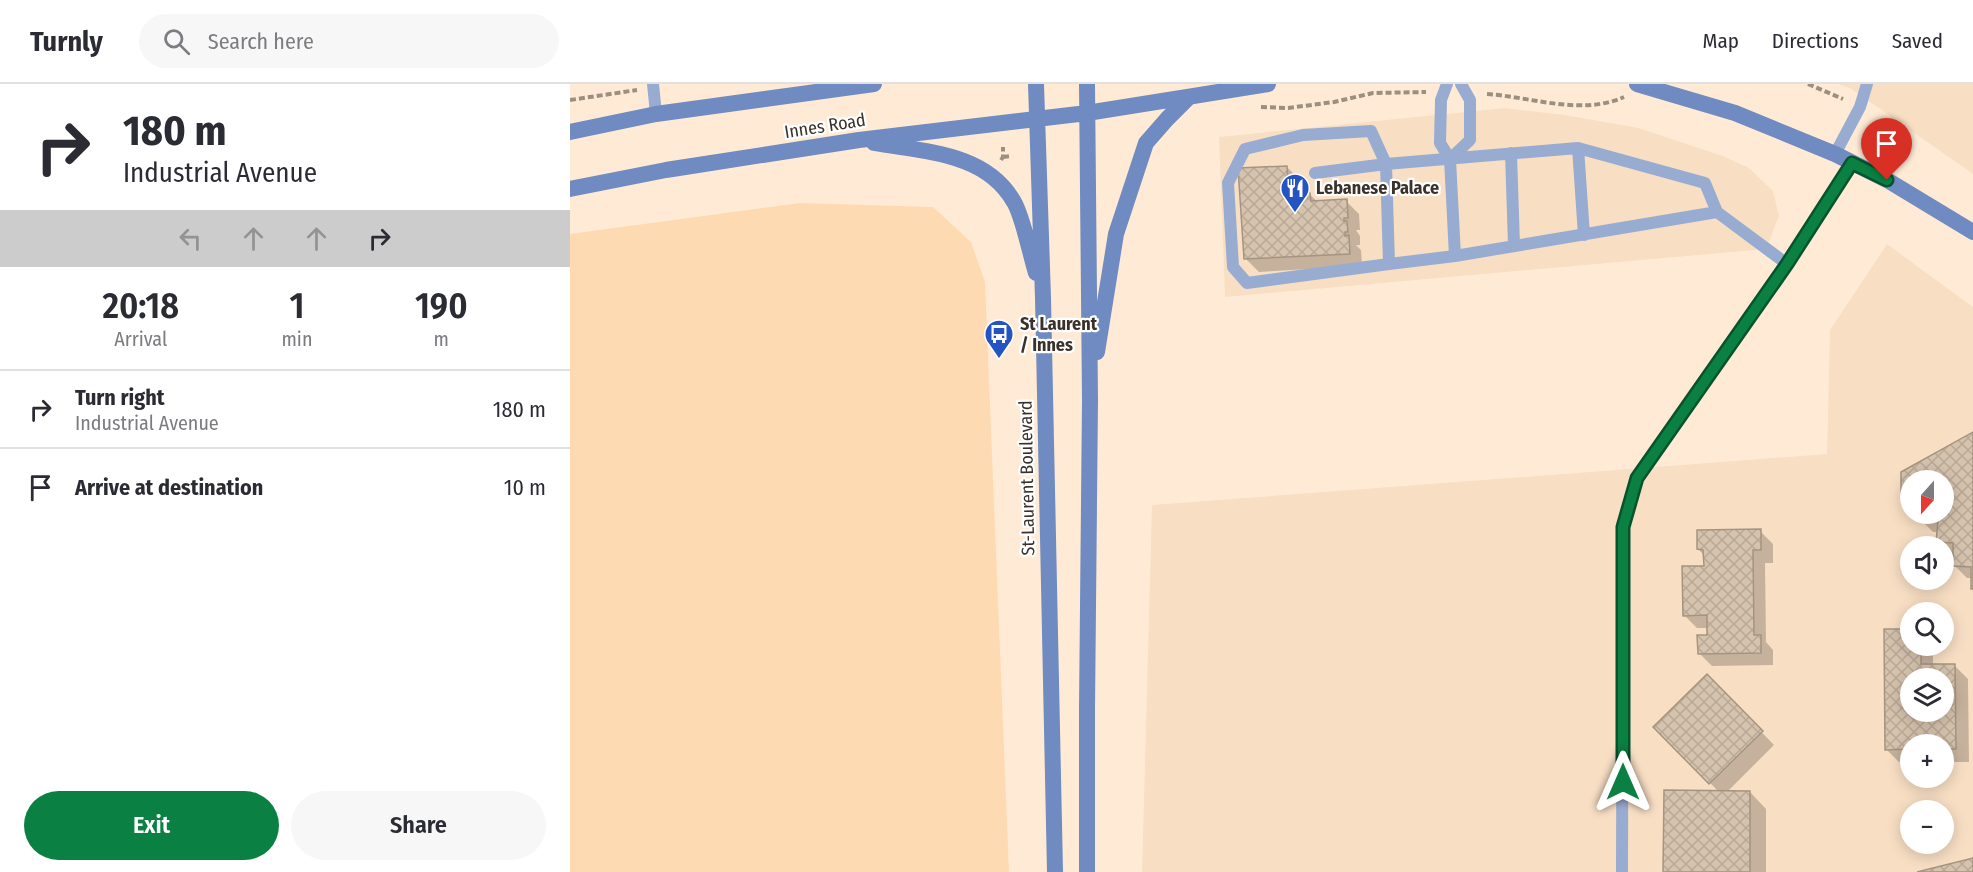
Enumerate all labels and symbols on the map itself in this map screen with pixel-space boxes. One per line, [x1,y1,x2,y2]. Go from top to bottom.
street label: Innes Road [783,109,867,143]
pin [1861,118,1912,180]
restaurant icon: Lebanese Palace [1279,172,1311,214]
place label: Lebanese Palace [1316,177,1439,199]
place label: St Laurent / Innes [1020,313,1098,356]
bus stop icon: St Laurent / Innes [983,318,1015,360]
street label: St-Laurent Boulevard [1015,400,1039,556]
north arrow [1900,470,1954,524]
position arrow [1591,750,1655,814]

